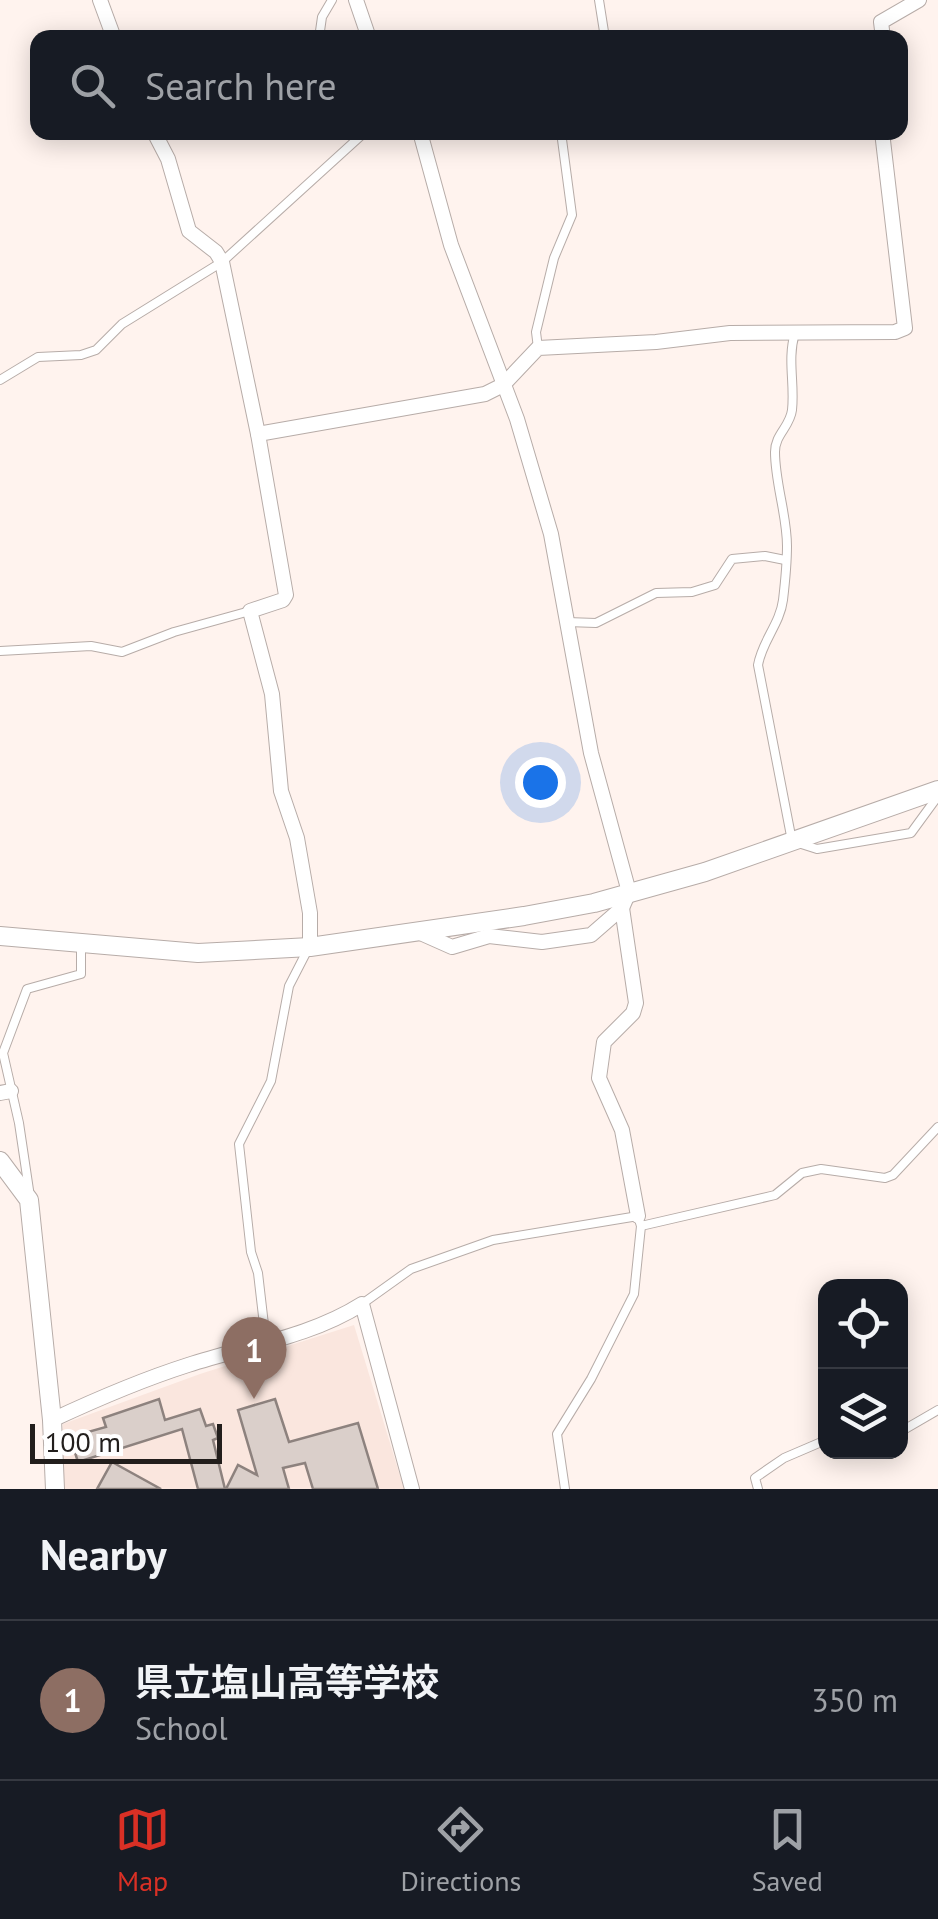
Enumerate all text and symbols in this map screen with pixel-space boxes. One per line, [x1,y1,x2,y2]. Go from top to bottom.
search box [30,30,908,140]
icon: search [65,58,120,113]
text: Search here [145,61,337,110]
your location [515,757,566,808]
map controls [818,1279,908,1459]
button: locate [818,1279,908,1369]
pin: 1 [222,1316,286,1399]
button: layers [818,1369,908,1459]
scale bar [30,1419,222,1464]
text: 100 m [45,1423,121,1460]
text: Nearby [40,1527,167,1582]
text: 県立塩山高等学校 [135,1657,439,1706]
text: 1 [63,1679,82,1721]
text: 350 m [811,1679,898,1721]
text: School [135,1707,228,1749]
tab: Map [115,1802,170,1899]
tab: Directions [400,1802,521,1899]
tab: Saved [752,1802,823,1899]

